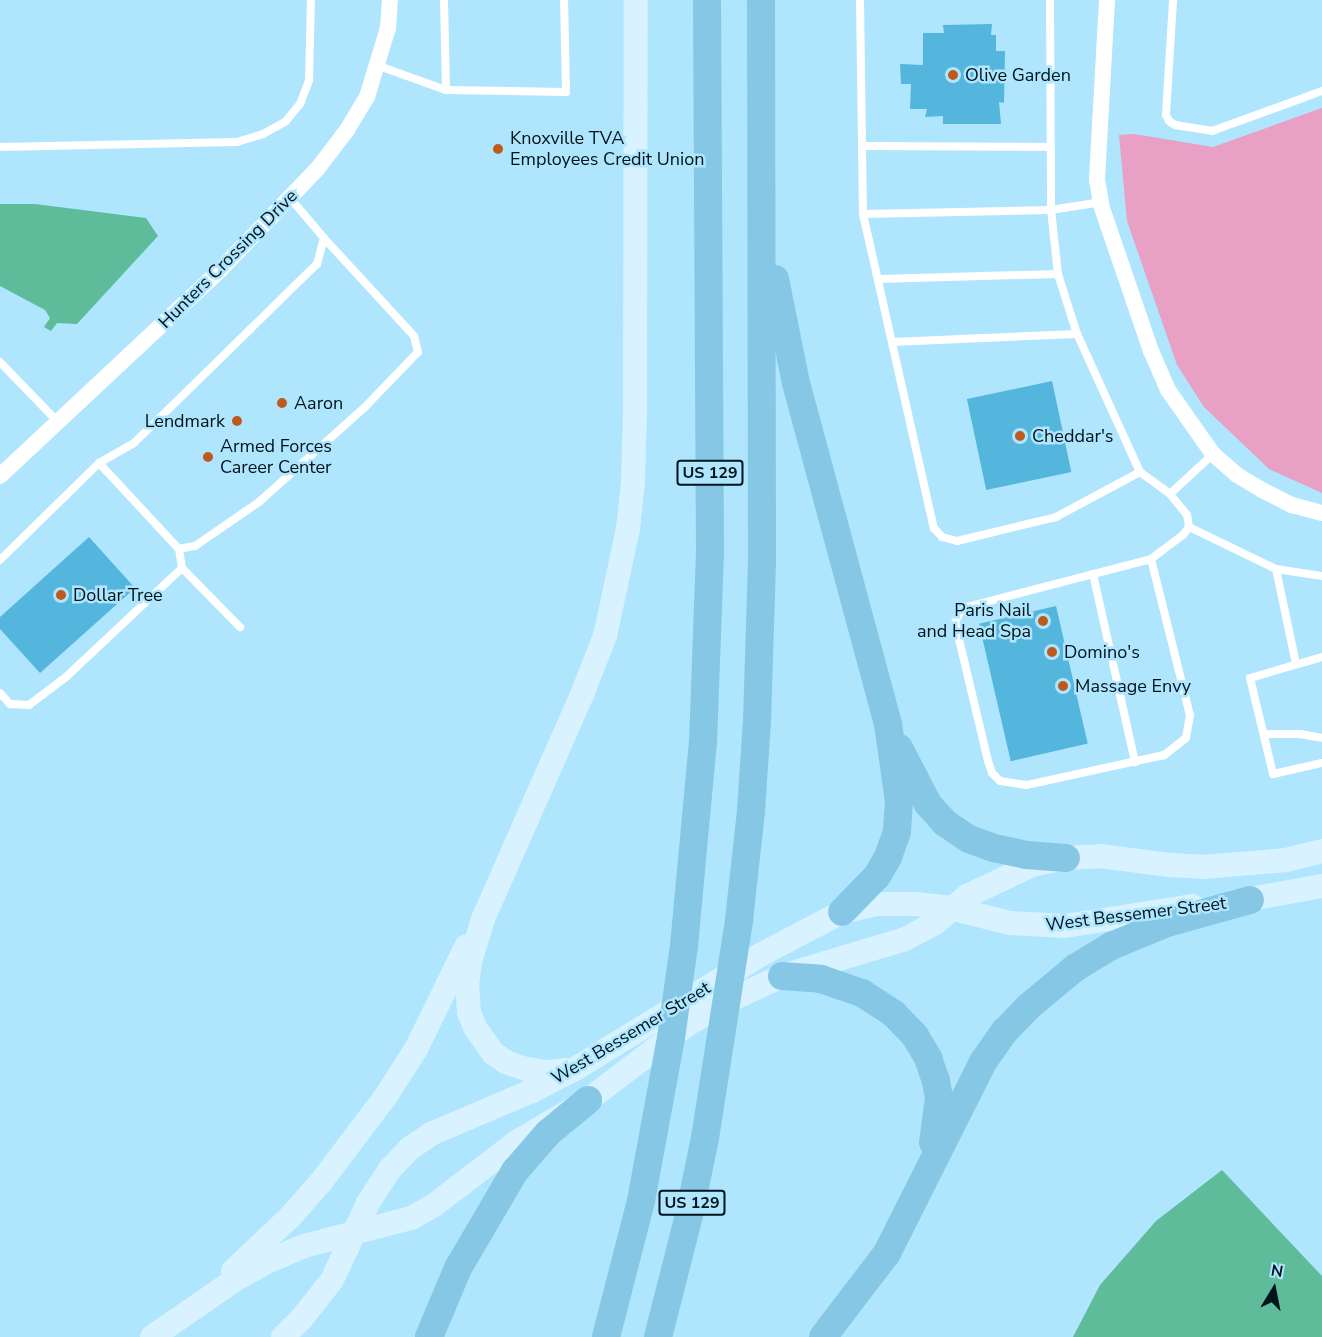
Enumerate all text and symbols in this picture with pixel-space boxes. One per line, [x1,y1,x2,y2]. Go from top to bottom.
place label: Olive Garden [965,64,1071,86]
marker: Olive Garden [946,68,960,82]
place label: Knoxville TVA Employees Credit Union [510,128,704,170]
marker: Knoxville TVA Employees Credit Union [491,142,505,156]
street label: Hunters Crossing Drive [154,185,302,333]
place label: Aaron [294,392,343,414]
marker: Aaron [275,396,289,410]
place label: Lendmark [145,410,225,432]
marker: Lendmark [230,414,244,428]
place label: Cheddar's [1032,425,1114,447]
marker: Cheddar's [1013,429,1027,443]
place label: Armed Forces Career Center [220,436,332,478]
marker: Armed Forces Career Center [201,450,215,464]
road number: US 129 [676,460,744,486]
place label: Dollar Tree [73,584,163,606]
marker: Dollar Tree [54,588,68,602]
place label: Paris Nail and Head Spa [917,600,1031,642]
marker: Paris Nail and Head Spa [1036,614,1050,628]
place label: Domino's [1064,641,1140,663]
marker: Domino's [1045,645,1059,659]
place label: Massage Envy [1075,675,1191,697]
marker: Massage Envy [1056,679,1070,693]
street label: West Bessemer Street [1045,892,1227,936]
street label: West Bessemer Street [548,977,714,1089]
road number: US 129 [658,1190,726,1216]
north arrow [1244,1259,1304,1319]
text: N [1269,1259,1285,1283]

